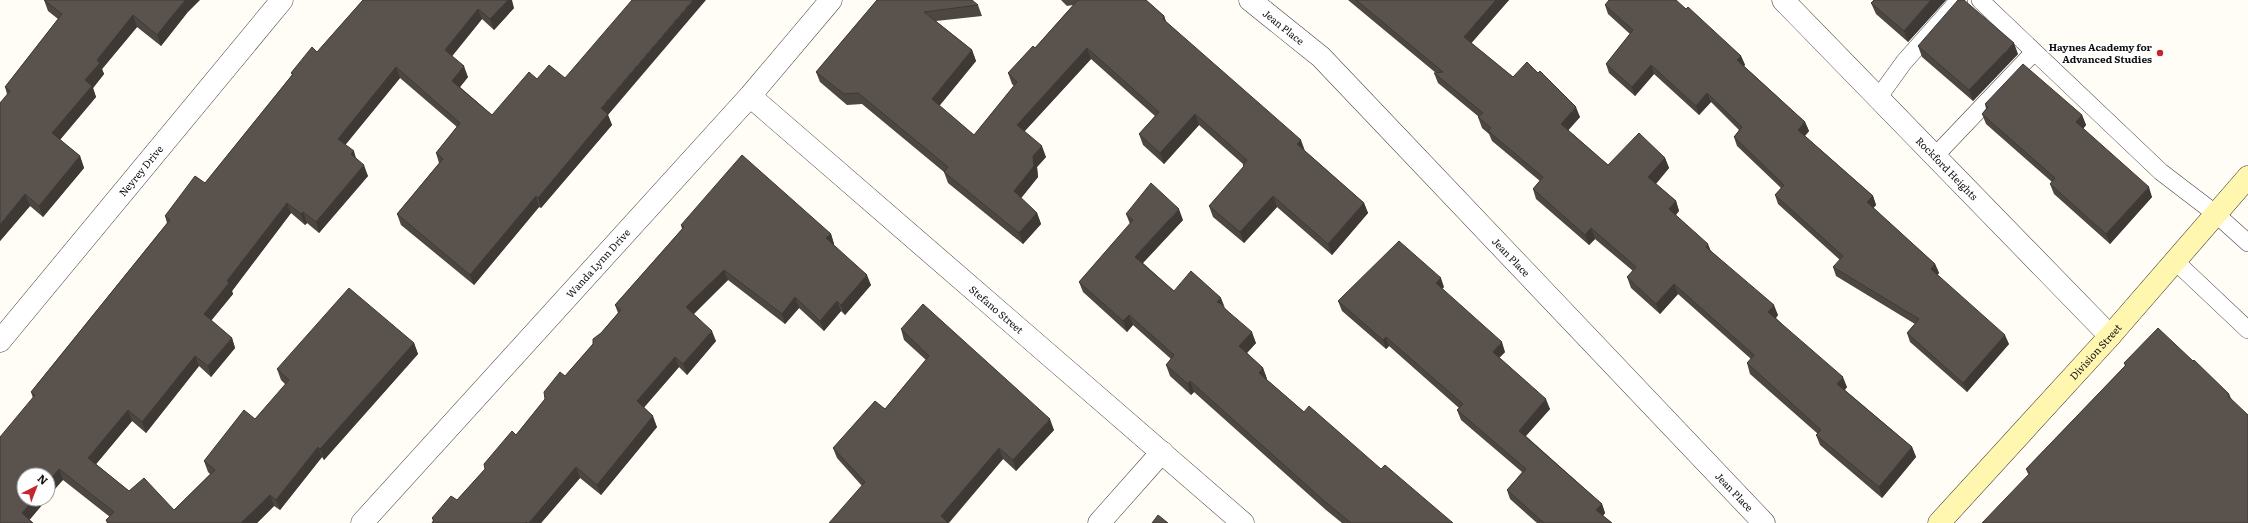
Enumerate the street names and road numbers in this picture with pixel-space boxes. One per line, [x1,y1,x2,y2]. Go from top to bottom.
street label: Jean Place [1260,5,1308,48]
street label: Rockford Heights [1913,133,1982,203]
street label: Neyrey Drive [115,142,166,199]
street label: Wanda Lynn Drive [562,225,633,301]
street label: Jean Place [1489,234,1534,280]
street label: Stefano Street [966,281,1027,337]
street label: Division Street [2066,320,2124,383]
street label: Jean Place [1712,468,1757,514]

